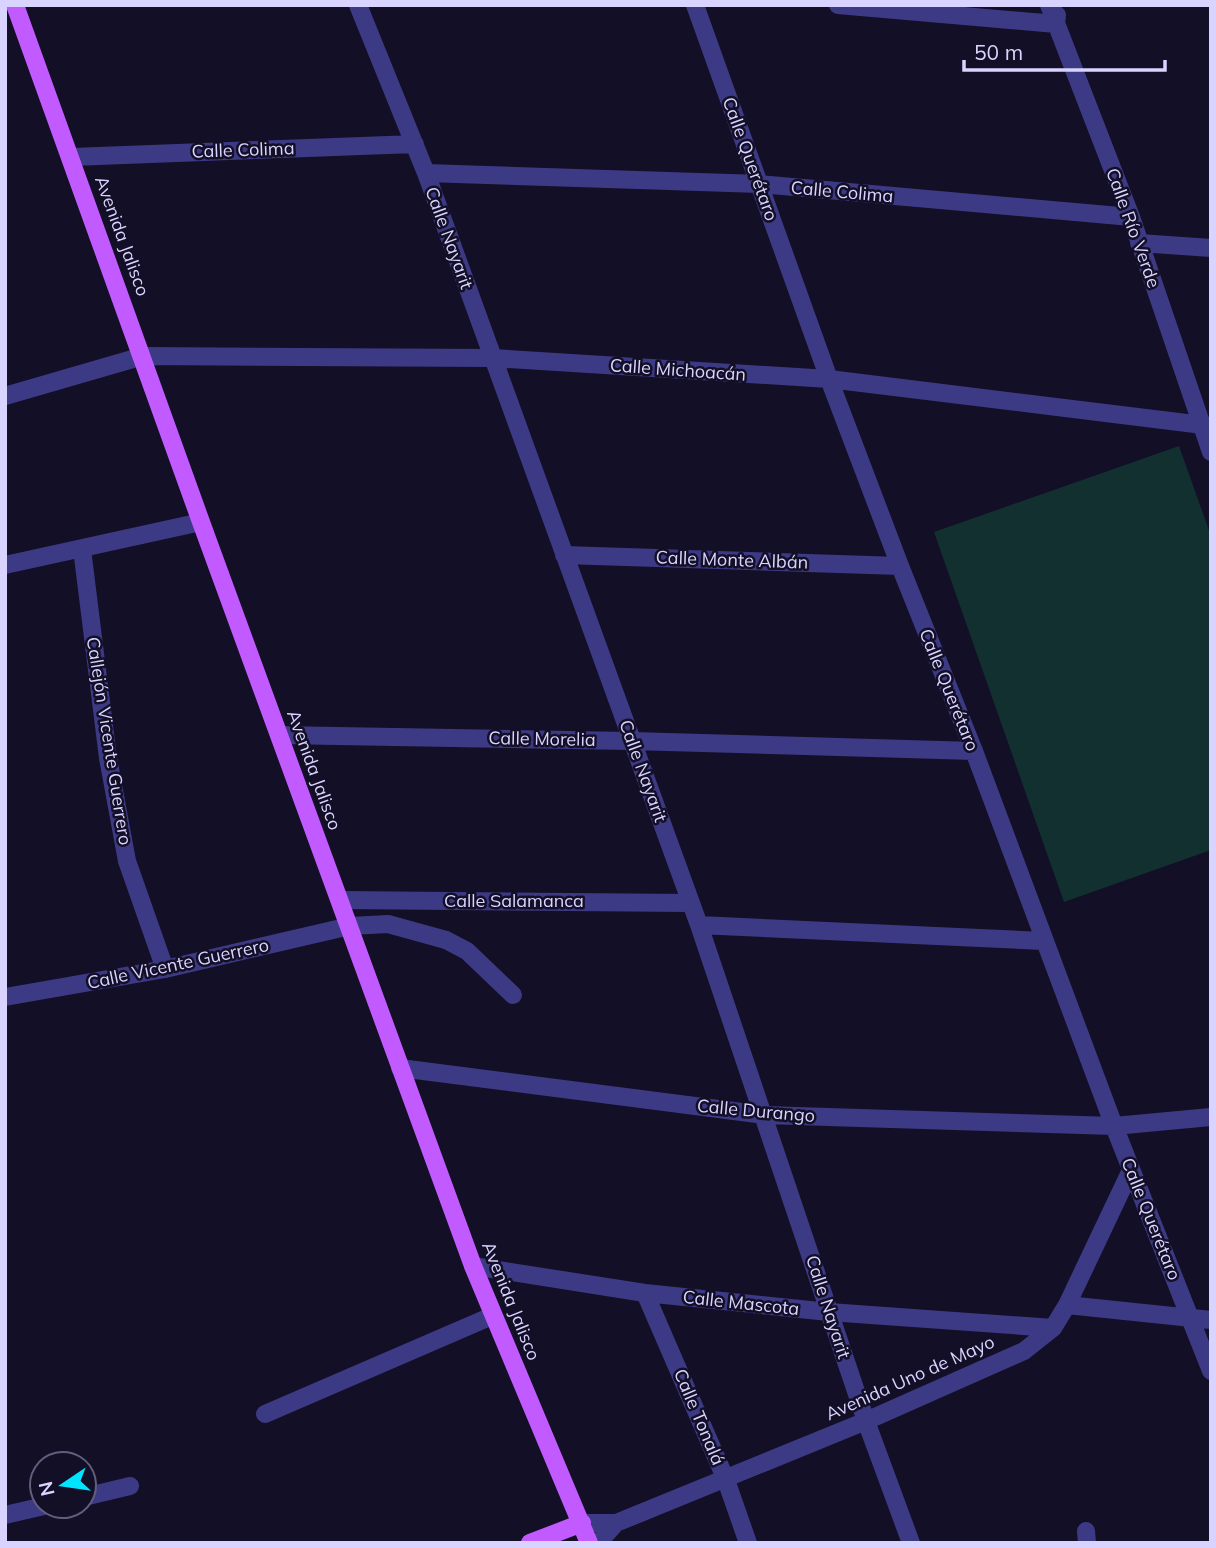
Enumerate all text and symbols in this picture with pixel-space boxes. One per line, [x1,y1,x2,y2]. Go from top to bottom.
scale bar [964,28,1165,72]
text: 50 m [974,39,1023,65]
street label: Calle Querétaro [717,94,783,224]
street label: Calle Colima [191,136,295,163]
street label: Calle Río Verde [1101,165,1166,291]
street label: Avenida Jalisco [90,173,155,299]
street label: Calle Colima [790,176,894,207]
street label: Calle Nayarit [420,183,479,292]
street label: Calle Michoacán [609,353,747,386]
street label: Calle Monte Albán [655,545,809,574]
street label: Calle Querétaro [914,625,984,754]
street label: Callejón Vicente Guerrero [82,635,137,847]
street label: Avenida Jalisco [282,707,347,833]
street label: Calle Nayarit [614,716,673,825]
street label: Calle Morelia [488,726,596,751]
street label: Calle Salamanca [444,889,584,912]
street label: Calle Vicente Guerrero [85,933,271,994]
street label: Calle Durango [696,1094,816,1127]
street label: Calle Querétaro [1116,1154,1186,1283]
street label: Avenida Jalisco [477,1238,546,1364]
street label: Calle Nayarit [801,1252,856,1361]
street label: Calle Mascota [682,1285,800,1320]
street label: Avenida Uno de Mayo [822,1330,998,1425]
street label: Calle Tonalá [669,1365,730,1468]
north arrow [28,1450,98,1520]
text: N [33,1479,60,1499]

